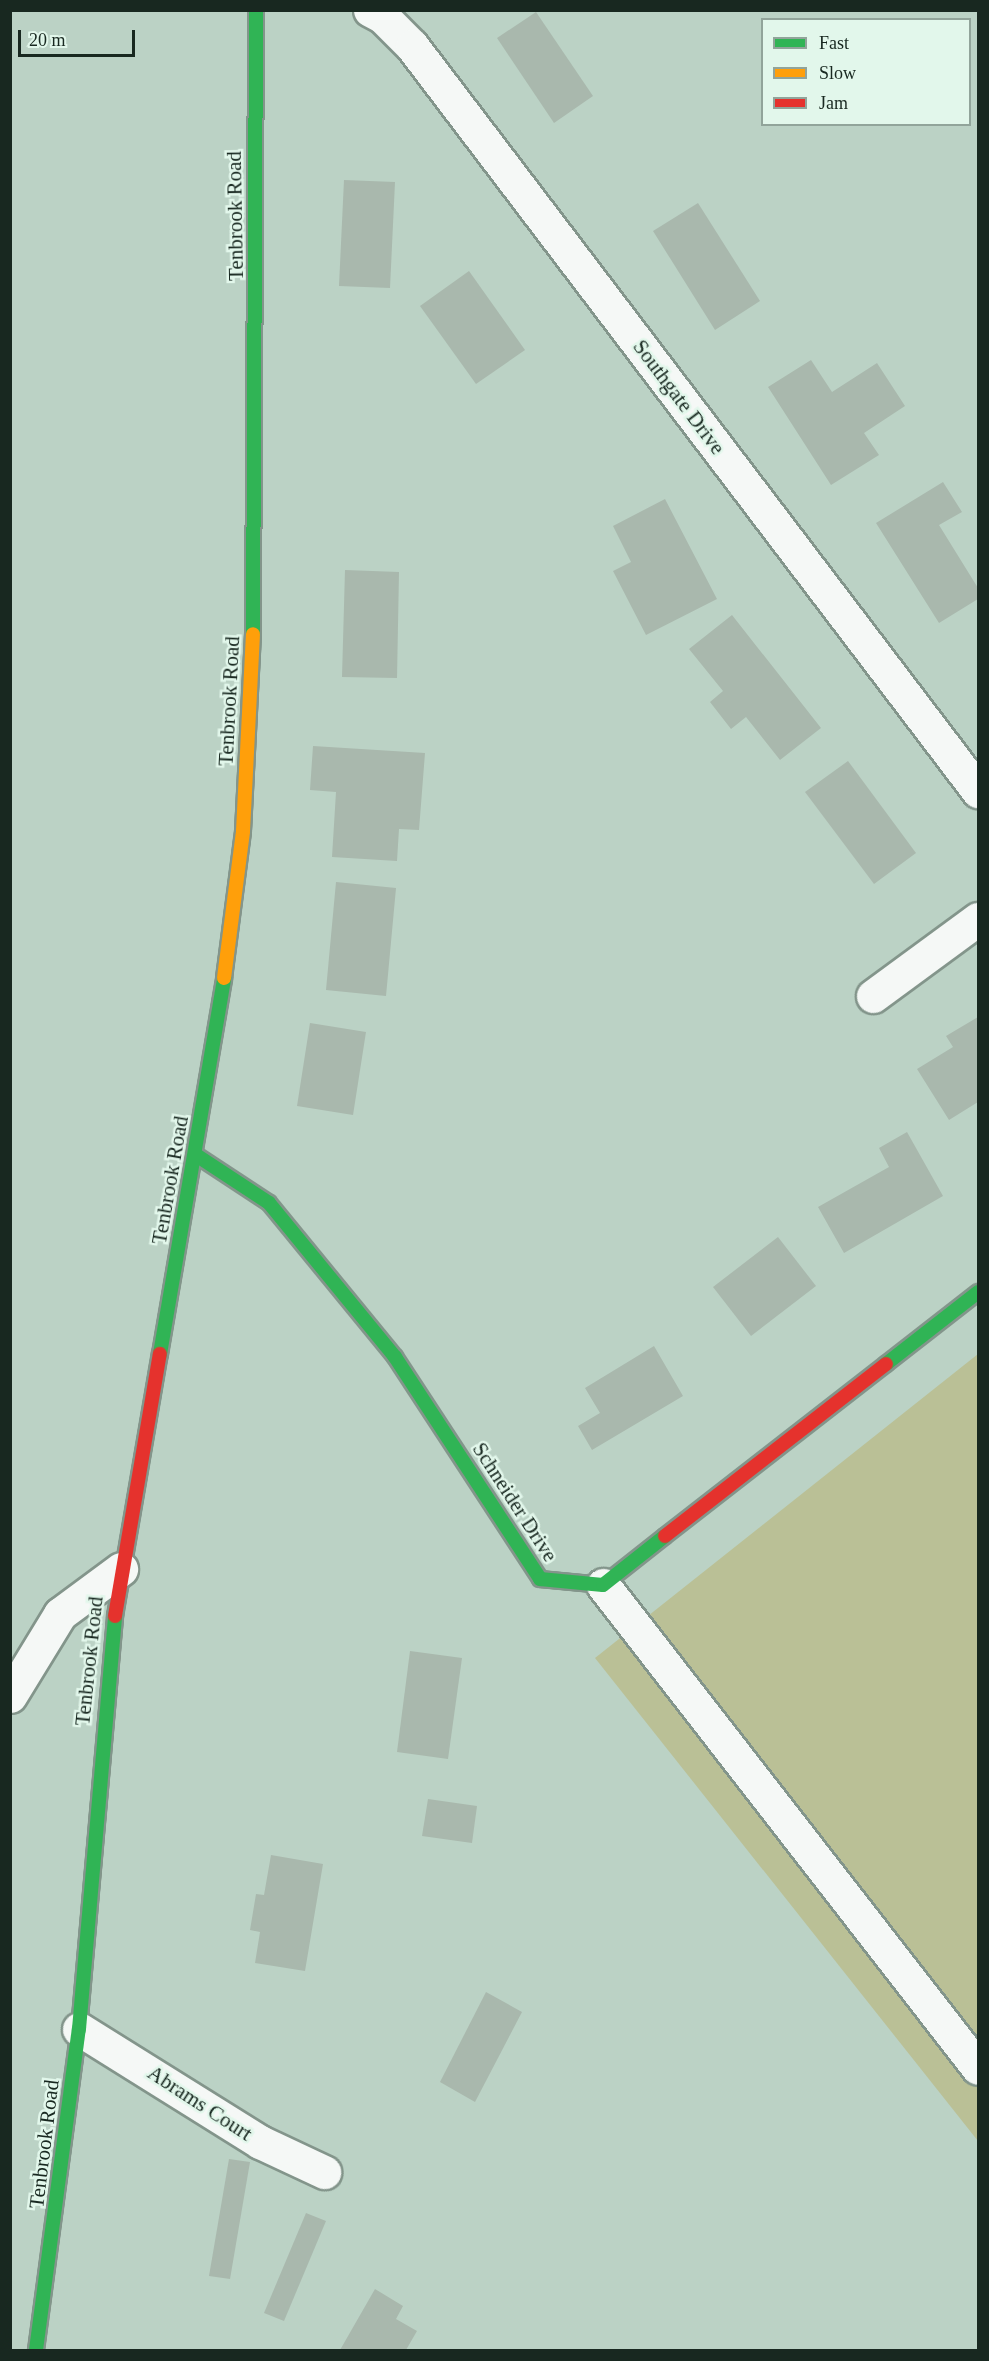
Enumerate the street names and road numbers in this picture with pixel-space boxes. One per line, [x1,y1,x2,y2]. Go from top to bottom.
street label: Tenbrook Road [221,151,249,281]
street label: Southgate Drive [628,335,730,459]
street label: Tenbrook Road [213,636,245,766]
street label: Tenbrook Road [146,1114,194,1246]
street label: Schneider Drive [467,1438,563,1566]
street label: Tenbrook Road [70,1595,108,1727]
street label: Abrams Court [143,2060,257,2146]
street label: Tenbrook Road [24,2078,64,2210]

